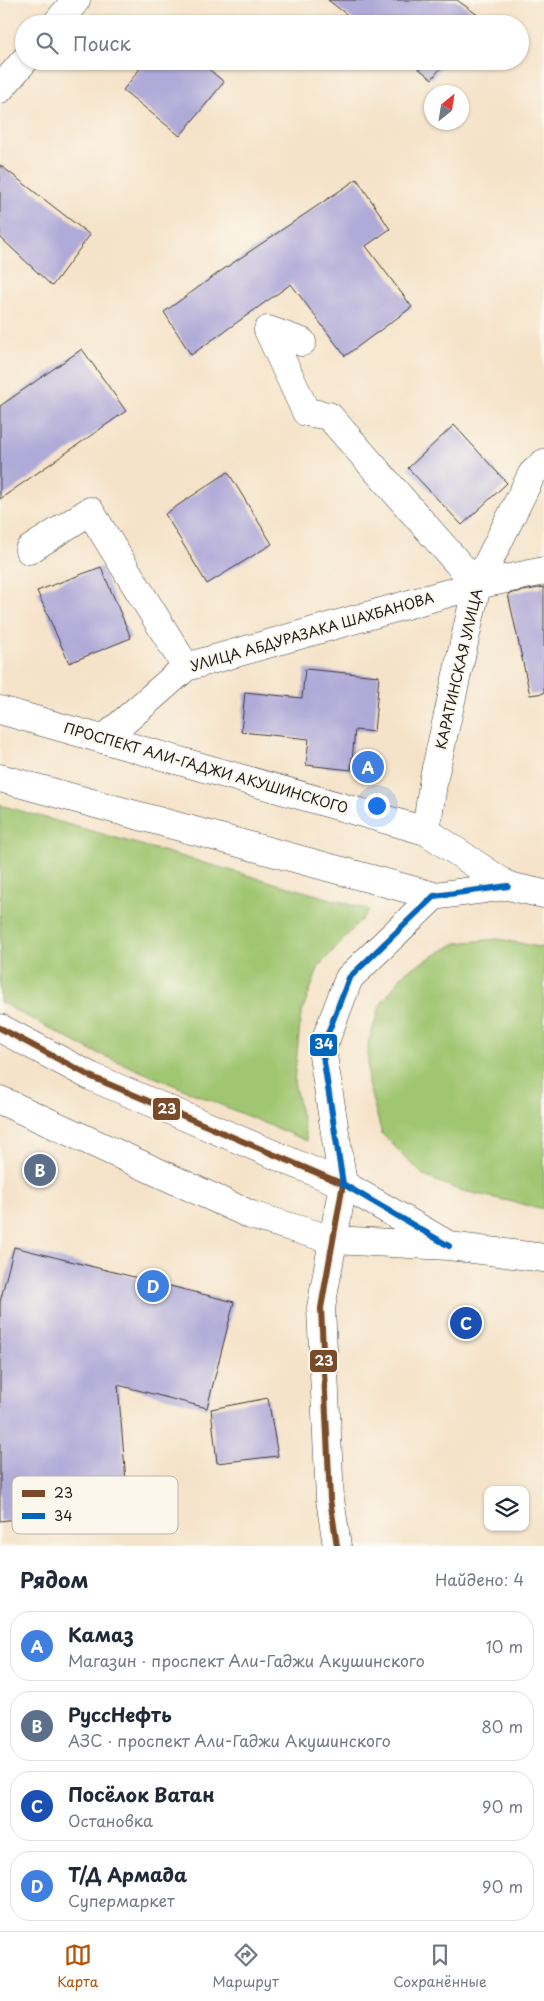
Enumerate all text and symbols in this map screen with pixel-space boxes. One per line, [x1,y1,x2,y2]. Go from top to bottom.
search box [15,15,529,70]
icon: search [33,29,61,57]
text: Поиск [73,29,131,57]
north arrow [424,85,469,130]
street label: КАРАТИНСКАЯ УЛИЦА [430,586,487,751]
street label: УЛИЦА АБДУРАЗАКА ШАХБАНОВА [188,587,436,676]
street label: ПРОСПЕКТ АЛИ-ГАДЖИ АКУШИНСКОГО [62,717,351,818]
pin: A [352,748,384,786]
your location [364,793,390,819]
line badge: 34 [309,1033,338,1057]
text: 34 [315,1033,334,1054]
line badge: 23 [152,1097,181,1121]
text: 23 [158,1098,176,1119]
pin: B [24,1151,56,1189]
pin: D [137,1267,169,1305]
pin: C [450,1304,482,1342]
line badge: 23 [309,1349,338,1373]
text: 23 [315,1350,333,1371]
legend [12,1476,178,1534]
text: 23 [54,1482,73,1503]
map controls [484,1486,529,1531]
button: layers [484,1486,529,1531]
text: 34 [54,1505,73,1526]
text: Рядом [20,1563,88,1595]
text: Найдено: 4 [435,1567,524,1591]
text: Камаз [68,1620,134,1648]
text: A [31,1634,43,1658]
text: 10 m [486,1634,523,1658]
text: Магазин · проспект Али-Гаджи Акушинского [68,1648,425,1672]
text: РуссНефть [68,1700,172,1728]
text: B [32,1714,42,1738]
text: 80 m [481,1714,523,1738]
text: АЗС · проспект Али-Гаджи Акушинского [68,1728,391,1752]
text: Посёлок Ватан [68,1780,215,1808]
text: C [31,1794,43,1818]
text: 90 m [482,1794,523,1818]
text: Остановка [68,1808,153,1832]
text: Т/Д Армада [68,1860,187,1888]
text: D [31,1874,43,1898]
text: 90 m [482,1874,523,1898]
text: Супермаркет [68,1888,175,1912]
tab: Карта [57,1941,98,1992]
tab: Маршрут [213,1941,279,1992]
tab: Сохранённые [393,1941,487,1992]

